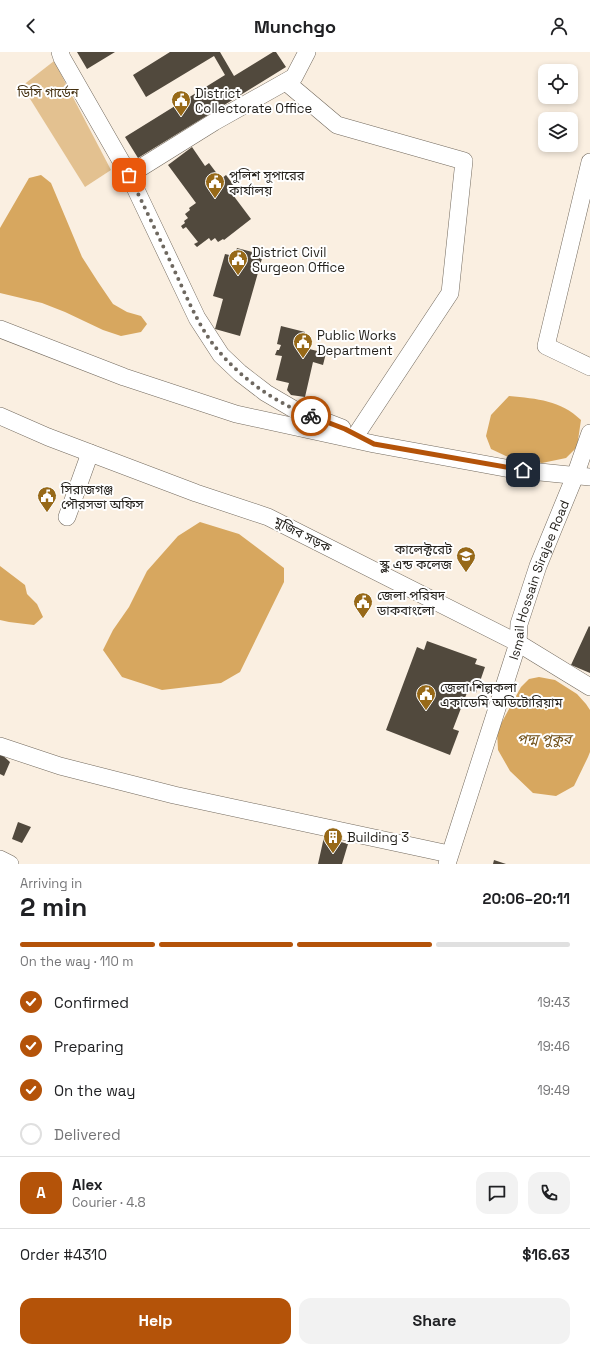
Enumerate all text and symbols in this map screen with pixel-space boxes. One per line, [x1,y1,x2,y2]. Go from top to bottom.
icon: back [20,15,42,37]
text: Munchgo [254,15,336,38]
icon: person [548,15,570,37]
map controls [538,64,578,152]
button: locate [538,64,578,104]
park label: ডিসি গার্ডেন [16,84,79,101]
place label: District Collectorate Office [195,85,312,117]
public building icon: District Collectorate Office [170,89,192,117]
button: layers [538,112,578,152]
pin [112,158,146,192]
icon: bag [118,164,140,186]
place label: পুলিশ সুপারের কার্যালয় [228,167,305,199]
public building icon: পুলিশ সুপারের কার্যালয় [204,171,226,199]
place label: District Civil Surgeon Office [252,244,345,276]
public building icon: District Civil Surgeon Office [227,248,249,276]
place label: Public Works Department [317,327,396,359]
public building icon: Public Works Department [292,331,314,359]
courier [291,396,331,436]
icon: bike [300,405,322,427]
pin [506,453,540,487]
icon: home [512,459,534,481]
place label: সিরাজগঞ্জ পৌরসভা অফিস [60,481,145,513]
public building icon: সিরাজগঞ্জ পৌরসভা অফিস [36,485,58,513]
street label: Ismail Hossain Sirajee Road [505,497,573,662]
street label: মুজিব সড়ক [271,512,335,556]
place label: কালেক্টরেট স্কুল এন্ড কলেজ [379,541,453,573]
school or university icon: কালেক্টরেট স্কুল এন্ড কলেজ [455,545,477,573]
place label: জেলা পরিষদ ডাকবাংলো [376,587,446,619]
public building icon: জেলা পরিষদ ডাকবাংলো [352,591,374,619]
place label: জেলা শিল্পকলা একাডেমি অডিটোরিয়াম [440,679,564,711]
public building icon: জেলা শিল্পকলা একাডেমি অডিটোরিয়াম [415,683,437,711]
water label: পদ্ম পুকুর [517,730,574,748]
building icon: Building 3 [322,826,344,854]
place label: Building 3 [347,829,409,846]
text: Arriving in [20,875,82,892]
text: 20:06–20:11 [482,889,570,908]
text: 2 min [20,890,87,924]
text: On the way · 110 m [20,953,133,970]
icon: check [20,991,42,1013]
text: Confirmed [54,993,129,1012]
text: 19:43 [537,994,570,1011]
icon: check [20,1035,42,1057]
text: Preparing [54,1037,124,1056]
text: 19:46 [537,1038,570,1055]
icon: check [20,1079,42,1101]
text: On the way [54,1081,135,1100]
text: 19:49 [537,1082,570,1099]
text: Delivered [54,1125,121,1144]
button: chat [476,1172,518,1214]
button: phone [528,1172,570,1214]
text: Alex [72,1175,103,1194]
text: A [36,1183,46,1202]
text: Courier · 4.8 [72,1194,146,1211]
text: Order #4310 [20,1245,107,1264]
text: $16.63 [522,1245,570,1264]
button: Help [20,1298,291,1344]
button: Share [299,1298,570,1344]

